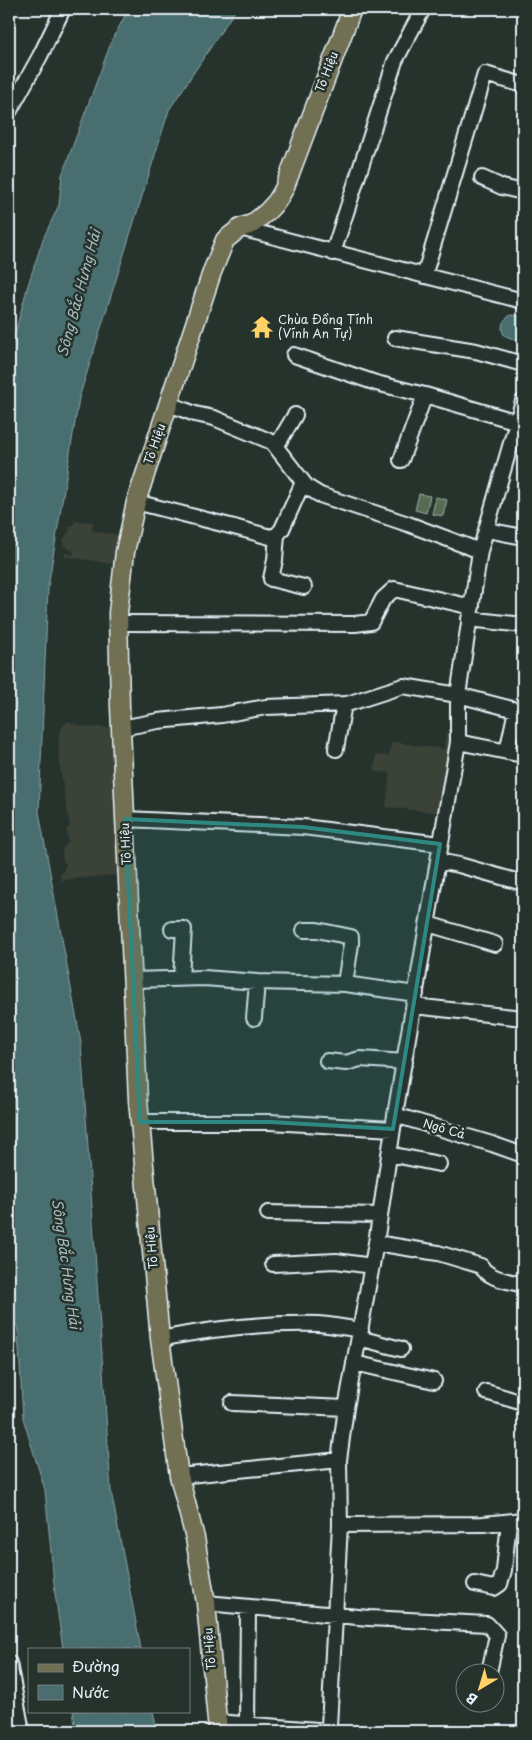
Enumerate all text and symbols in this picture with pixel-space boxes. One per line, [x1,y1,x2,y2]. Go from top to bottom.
street label: Tô Hiệu [310,49,342,95]
water label: Sông Bắc Hưng Hải [51,225,106,359]
place label: Chùa Đồng Tĩnh (Vĩnh An Tự) [278,310,373,342]
temple icon: Chùa Đồng Tĩnh (Vĩnh An Tự) [249,314,275,340]
street label: Tô Hiệu [139,421,169,467]
street label: Tô Hiệu [115,822,135,866]
street label: Ngõ Cả [421,1113,468,1143]
water label: Sông Bắc Hưng Hải [47,1198,86,1332]
street label: Tô Hiệu [140,1226,162,1270]
street label: Tô Hiệu [198,1627,220,1671]
legend [28,1648,190,1712]
text: Đường [72,1654,120,1677]
north arrow [454,1662,504,1712]
text: Nước [72,1680,109,1703]
text: B [461,1687,482,1710]

